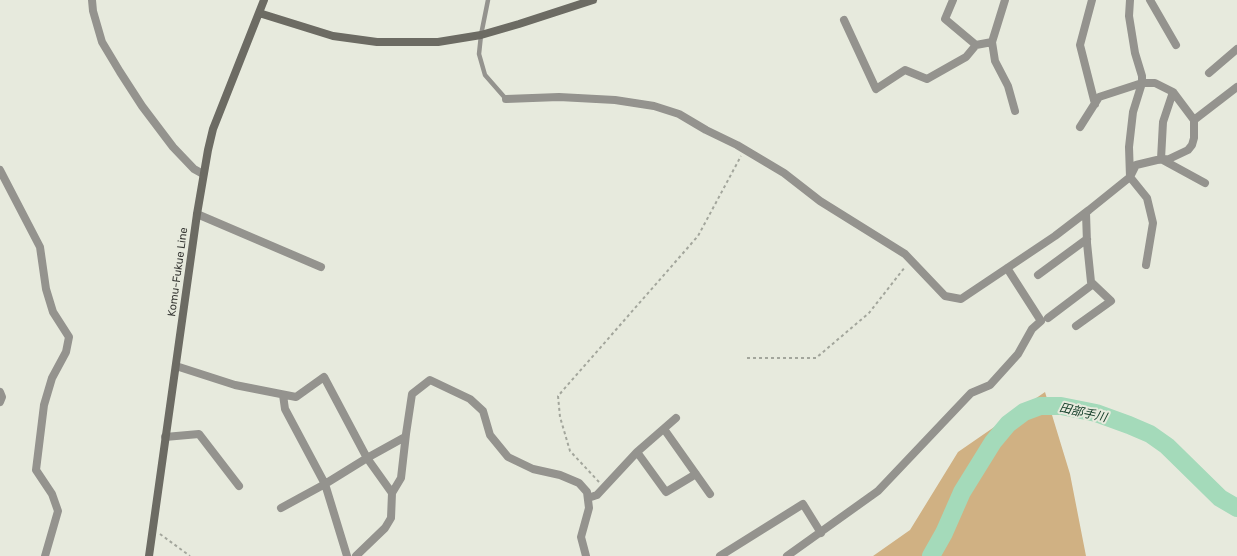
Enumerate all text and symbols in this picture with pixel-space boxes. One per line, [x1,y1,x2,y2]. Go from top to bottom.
street label: Komu-Fukue Line [165,227,191,317]
water label: 田部手川 [1058,401,1108,425]

